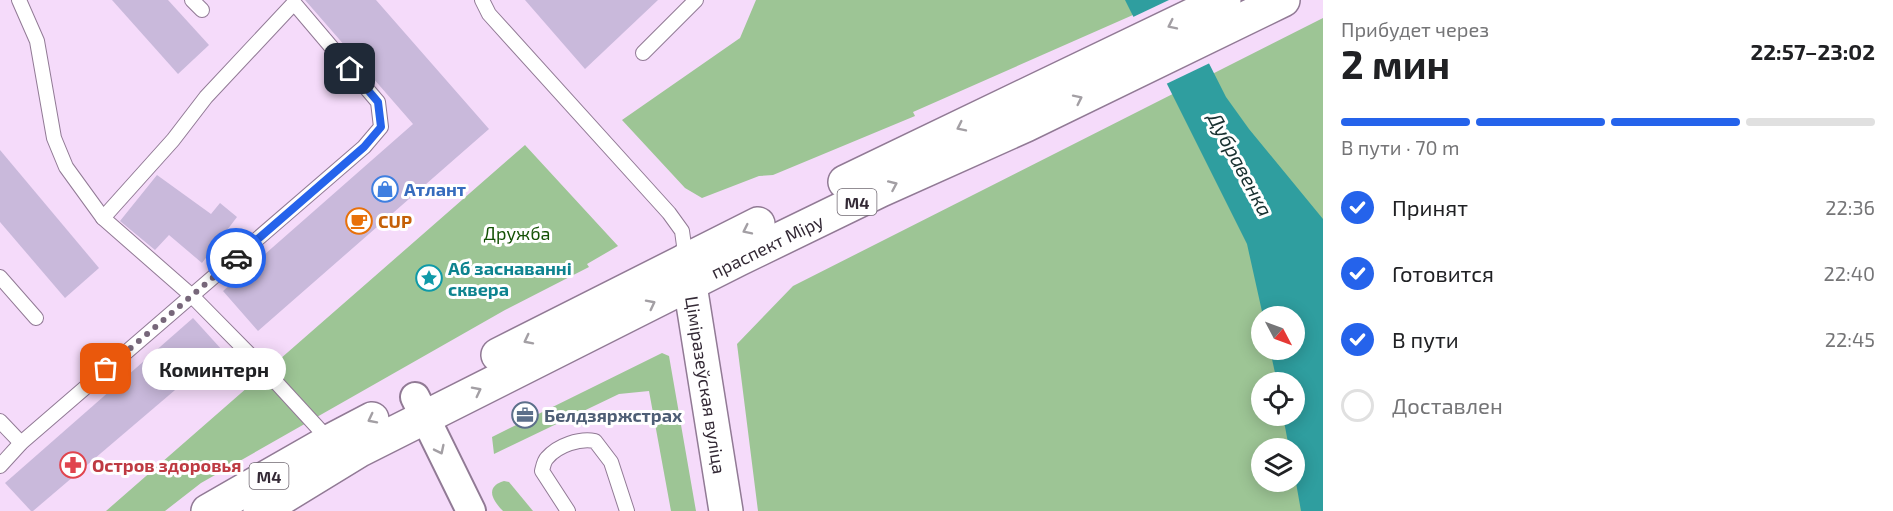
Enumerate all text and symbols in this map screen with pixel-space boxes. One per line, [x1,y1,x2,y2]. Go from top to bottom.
text: Прибудет через [1341,17,1489,41]
one-way arrow [1167,18,1178,30]
text: 22:57–23:02 [1751,38,1875,64]
text: 2 мин [1341,40,1450,87]
pin [324,43,375,94]
icon: home [333,52,366,85]
one-way arrow [1072,95,1083,107]
water label: Дубравенка [1203,107,1278,220]
one-way arrow [956,119,967,131]
text: В пути · 70 m [1341,135,1459,159]
shop icon: Атлант [370,174,400,204]
place label: Атлант [404,178,466,200]
one-way arrow [887,180,898,192]
road number: М4 [838,189,876,215]
icon: check [1341,191,1374,224]
text: Принят [1392,194,1468,220]
text: 22:36 [1825,195,1875,219]
cafe icon: CUP [344,206,374,236]
street label: праспект Міру [707,209,827,283]
place label: CUP [378,210,412,232]
park label: Дружба [484,222,550,244]
one-way arrow [742,222,753,234]
courier [206,228,266,288]
icon: car [220,242,253,275]
place label: Аб заснаванні сквера [448,257,572,300]
icon: check [1341,257,1374,290]
text: Готовится [1392,260,1494,286]
text: 22:40 [1823,261,1875,285]
place icon: Аб заснаванні сквера [414,263,444,293]
street label: Ціміразеўская вуліца [681,295,731,475]
one-way arrow [645,300,656,311]
north arrow [1251,306,1305,360]
map controls [1251,306,1305,492]
icon: check [1341,323,1374,356]
text: В пути [1392,326,1459,352]
text: 22:45 [1825,327,1875,351]
one-way arrow [524,333,535,344]
pin [80,343,131,394]
callout: Коминтерн [142,348,286,390]
icon: bag [89,352,122,385]
text: Коминтерн [159,357,269,381]
button: locate [1251,372,1305,426]
one-way arrow [471,387,482,399]
text: Доставлен [1392,392,1503,418]
office icon: Белдзяржстрах [510,400,540,430]
place label: Белдзяржстрах [544,404,683,426]
one-way arrow [368,412,379,423]
button: layers [1251,438,1305,492]
one-way arrow [433,444,445,455]
pharmacy icon: Остров здоровья [58,450,88,480]
place label: Остров здоровья [92,454,241,476]
road number: М4 [250,463,288,489]

